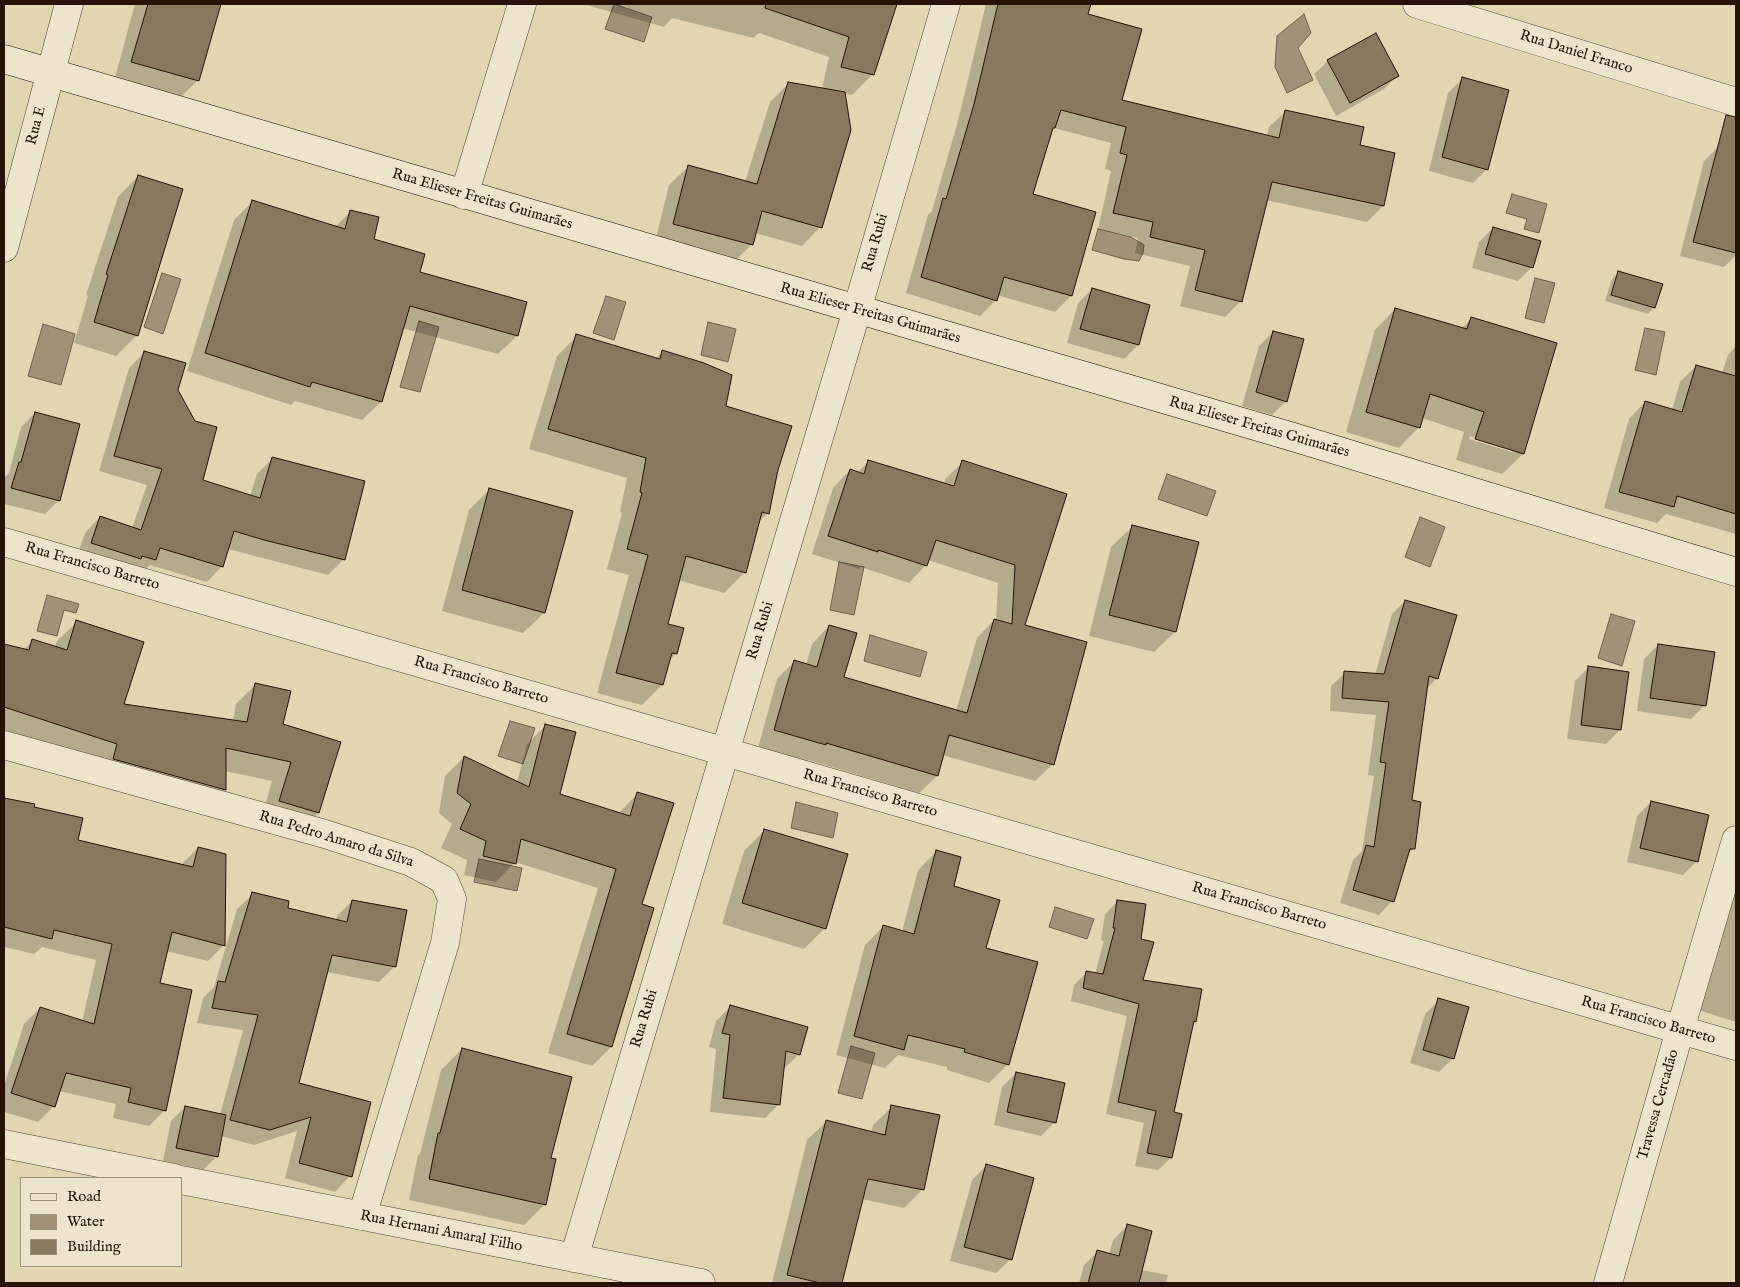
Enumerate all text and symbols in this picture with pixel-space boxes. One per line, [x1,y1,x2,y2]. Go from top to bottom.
street label: Rua Daniel Franco [1517,27,1635,79]
street label: Rua E [23,105,51,147]
street label: Rua Elieser Freitas Guimarães [390,166,574,234]
street label: Rua Rubi [859,212,893,274]
street label: Rua Elieser Freitas Guimarães [778,280,962,348]
street label: Rua Elieser Freitas Guimarães [1167,394,1351,462]
street label: Rua Francisco Barreto [23,539,161,595]
street label: Rua Rubi [744,600,778,662]
street label: Rua Francisco Barreto [412,653,550,709]
street label: Rua Francisco Barreto [801,766,939,822]
street label: Rua Pedro Amaro da Silva [257,808,415,872]
street label: Rua Francisco Barreto [1190,879,1328,935]
street label: Rua Rubi [628,988,662,1050]
street label: Rua Francisco Barreto [1579,993,1717,1049]
street label: Travessa Cercadão [1635,1048,1683,1162]
legend [20,1177,182,1267]
text: Road [67,1187,101,1206]
street label: Rua Hernani Amaral Filho [358,1207,524,1257]
text: Water [67,1212,104,1231]
text: Building [67,1237,121,1256]

